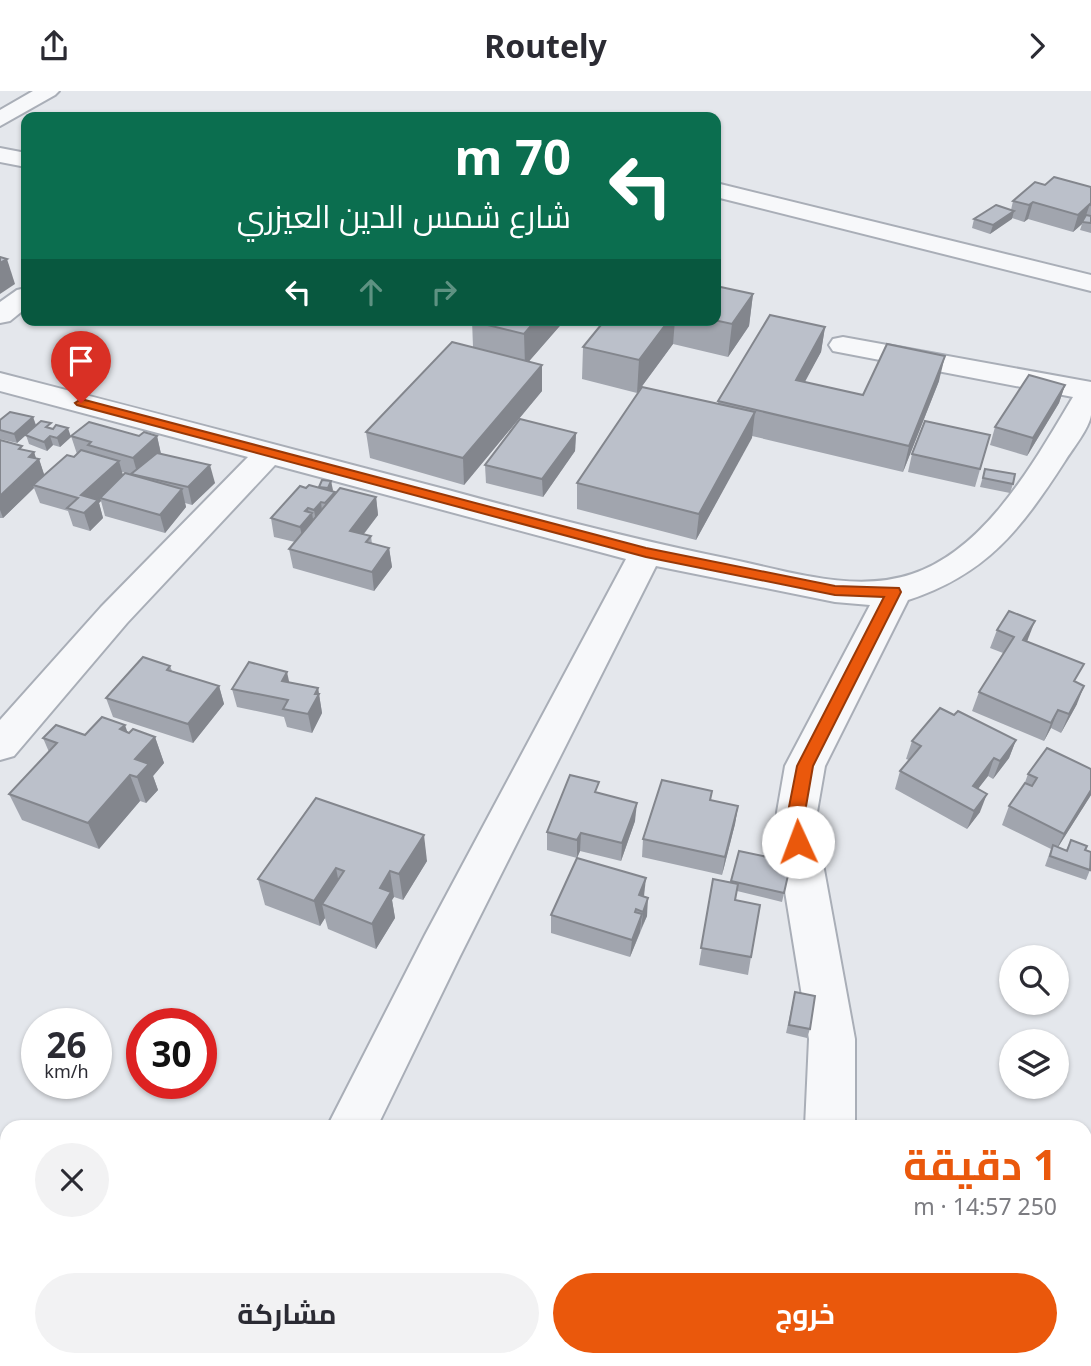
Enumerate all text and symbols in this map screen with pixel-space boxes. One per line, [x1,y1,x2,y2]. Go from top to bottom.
text: Routely [484,24,607,67]
icon: share [35,27,73,65]
icon: forward [1018,27,1056,65]
text: 70 m [454,123,571,189]
icon: left [595,140,686,231]
text: شارع شمس الدين العيزري [237,194,571,237]
icon: left [279,273,317,311]
icon: ahead [352,273,390,311]
icon: right [425,273,463,311]
pin [51,331,111,403]
icon: arrive [62,342,100,380]
position arrow [761,805,835,879]
map controls [999,945,1069,1099]
button: search [999,945,1069,1015]
speed limit sign: 30 [126,1008,217,1099]
text: 26 [46,1021,87,1068]
button: layers [999,1029,1069,1099]
text: km/h [44,1059,89,1083]
text: 1 دقيقة [903,1135,1057,1192]
button: close [35,1143,109,1217]
text: 250 m · 14:57 [913,1190,1057,1222]
button: مشاركة [35,1273,539,1353]
button: خروج [553,1273,1057,1353]

